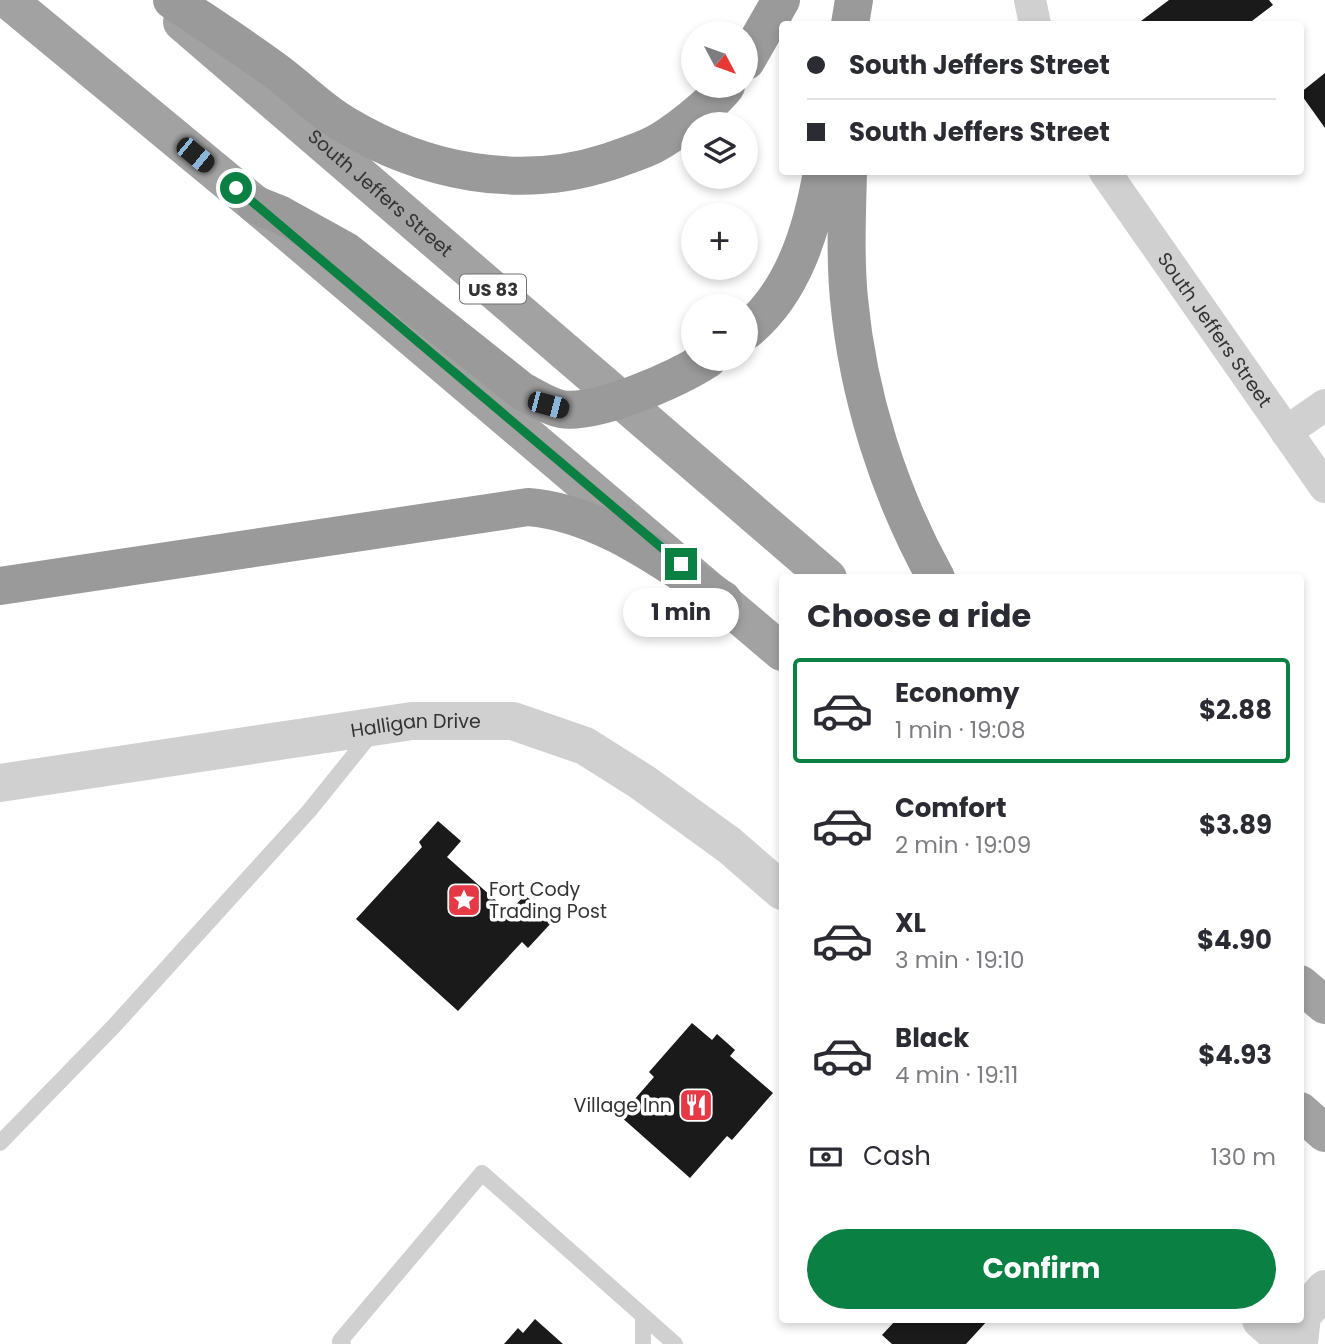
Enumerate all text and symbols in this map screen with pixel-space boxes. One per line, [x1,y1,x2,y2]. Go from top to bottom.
north arrow [681,21,758,98]
map controls [681,21,758,371]
text: South Jeffers Street [849,47,1110,83]
button: layers [681,112,758,189]
text: South Jeffers Street [849,114,1110,150]
street label: South Jeffers Street [302,123,459,263]
car [173,134,218,176]
route start [220,172,252,204]
button: + [681,203,758,280]
street label: South Jeffers Street [1151,246,1279,412]
road number: US 83 [460,274,526,304]
button: − [681,294,758,371]
car [525,389,572,421]
route end [665,548,697,580]
callout: 1 min [623,588,739,638]
text: Choose a ride [807,593,1031,638]
text: 1 min [651,596,711,628]
text: Economy [895,675,1019,711]
icon: car [811,679,874,742]
text: $2.88 [1199,692,1272,728]
street label: Halligan Drive [349,707,481,744]
text: 1 min · 19:08 [895,714,1025,746]
text: Comfort [895,790,1007,826]
icon: car [811,794,874,857]
text: $3.89 [1199,807,1272,843]
text: 2 min · 19:09 [895,829,1031,861]
place label: Fort Cody Trading Post [489,876,607,925]
place icon: Fort Cody Trading Post [445,881,483,919]
text: XL [895,905,926,941]
icon: car [811,909,874,972]
text: $4.90 [1197,922,1272,958]
text: 3 min · 19:10 [895,944,1024,976]
text: Black [895,1020,969,1056]
icon: car [811,1024,874,1087]
text: $4.93 [1198,1037,1272,1073]
text: 4 min · 19:11 [895,1059,1018,1091]
restaurant icon: Village Inn [677,1086,715,1124]
place label: Village Inn [574,1092,672,1119]
icon: cash [807,1138,845,1176]
text: Cash [863,1138,931,1174]
text: 130 m [1211,1141,1276,1173]
button: Confirm [807,1229,1276,1309]

